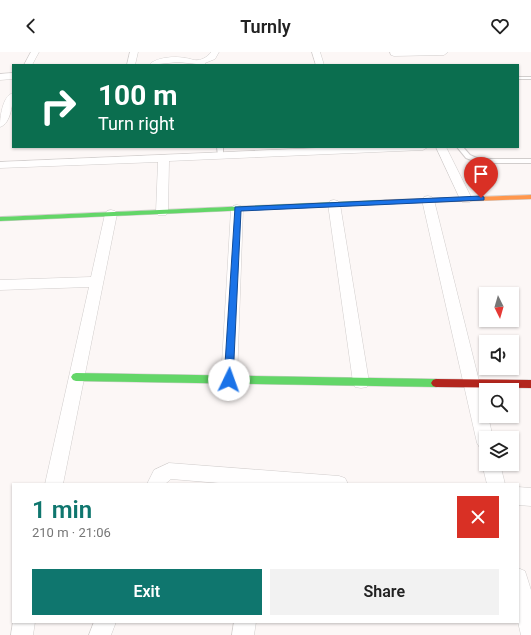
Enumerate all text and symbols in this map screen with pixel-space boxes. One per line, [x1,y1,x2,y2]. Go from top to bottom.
icon: back [20,15,42,37]
icon: heart [489,15,511,37]
text: Turnly [240,16,291,37]
text: 100 m [98,79,177,112]
icon: right [32,80,84,132]
text: Turn right [98,113,175,134]
pin [464,157,498,198]
icon: arrive [470,163,492,185]
north arrow [479,287,519,327]
map controls [479,287,519,471]
button: sound [479,335,519,375]
position arrow [208,359,250,401]
button: search [479,383,519,423]
button: layers [479,431,519,471]
text: 1 min [32,496,92,524]
button: close [457,496,499,538]
text: 210 m · 21:06 [32,525,111,540]
button: Exit [32,569,262,615]
button: Share [270,569,499,615]

